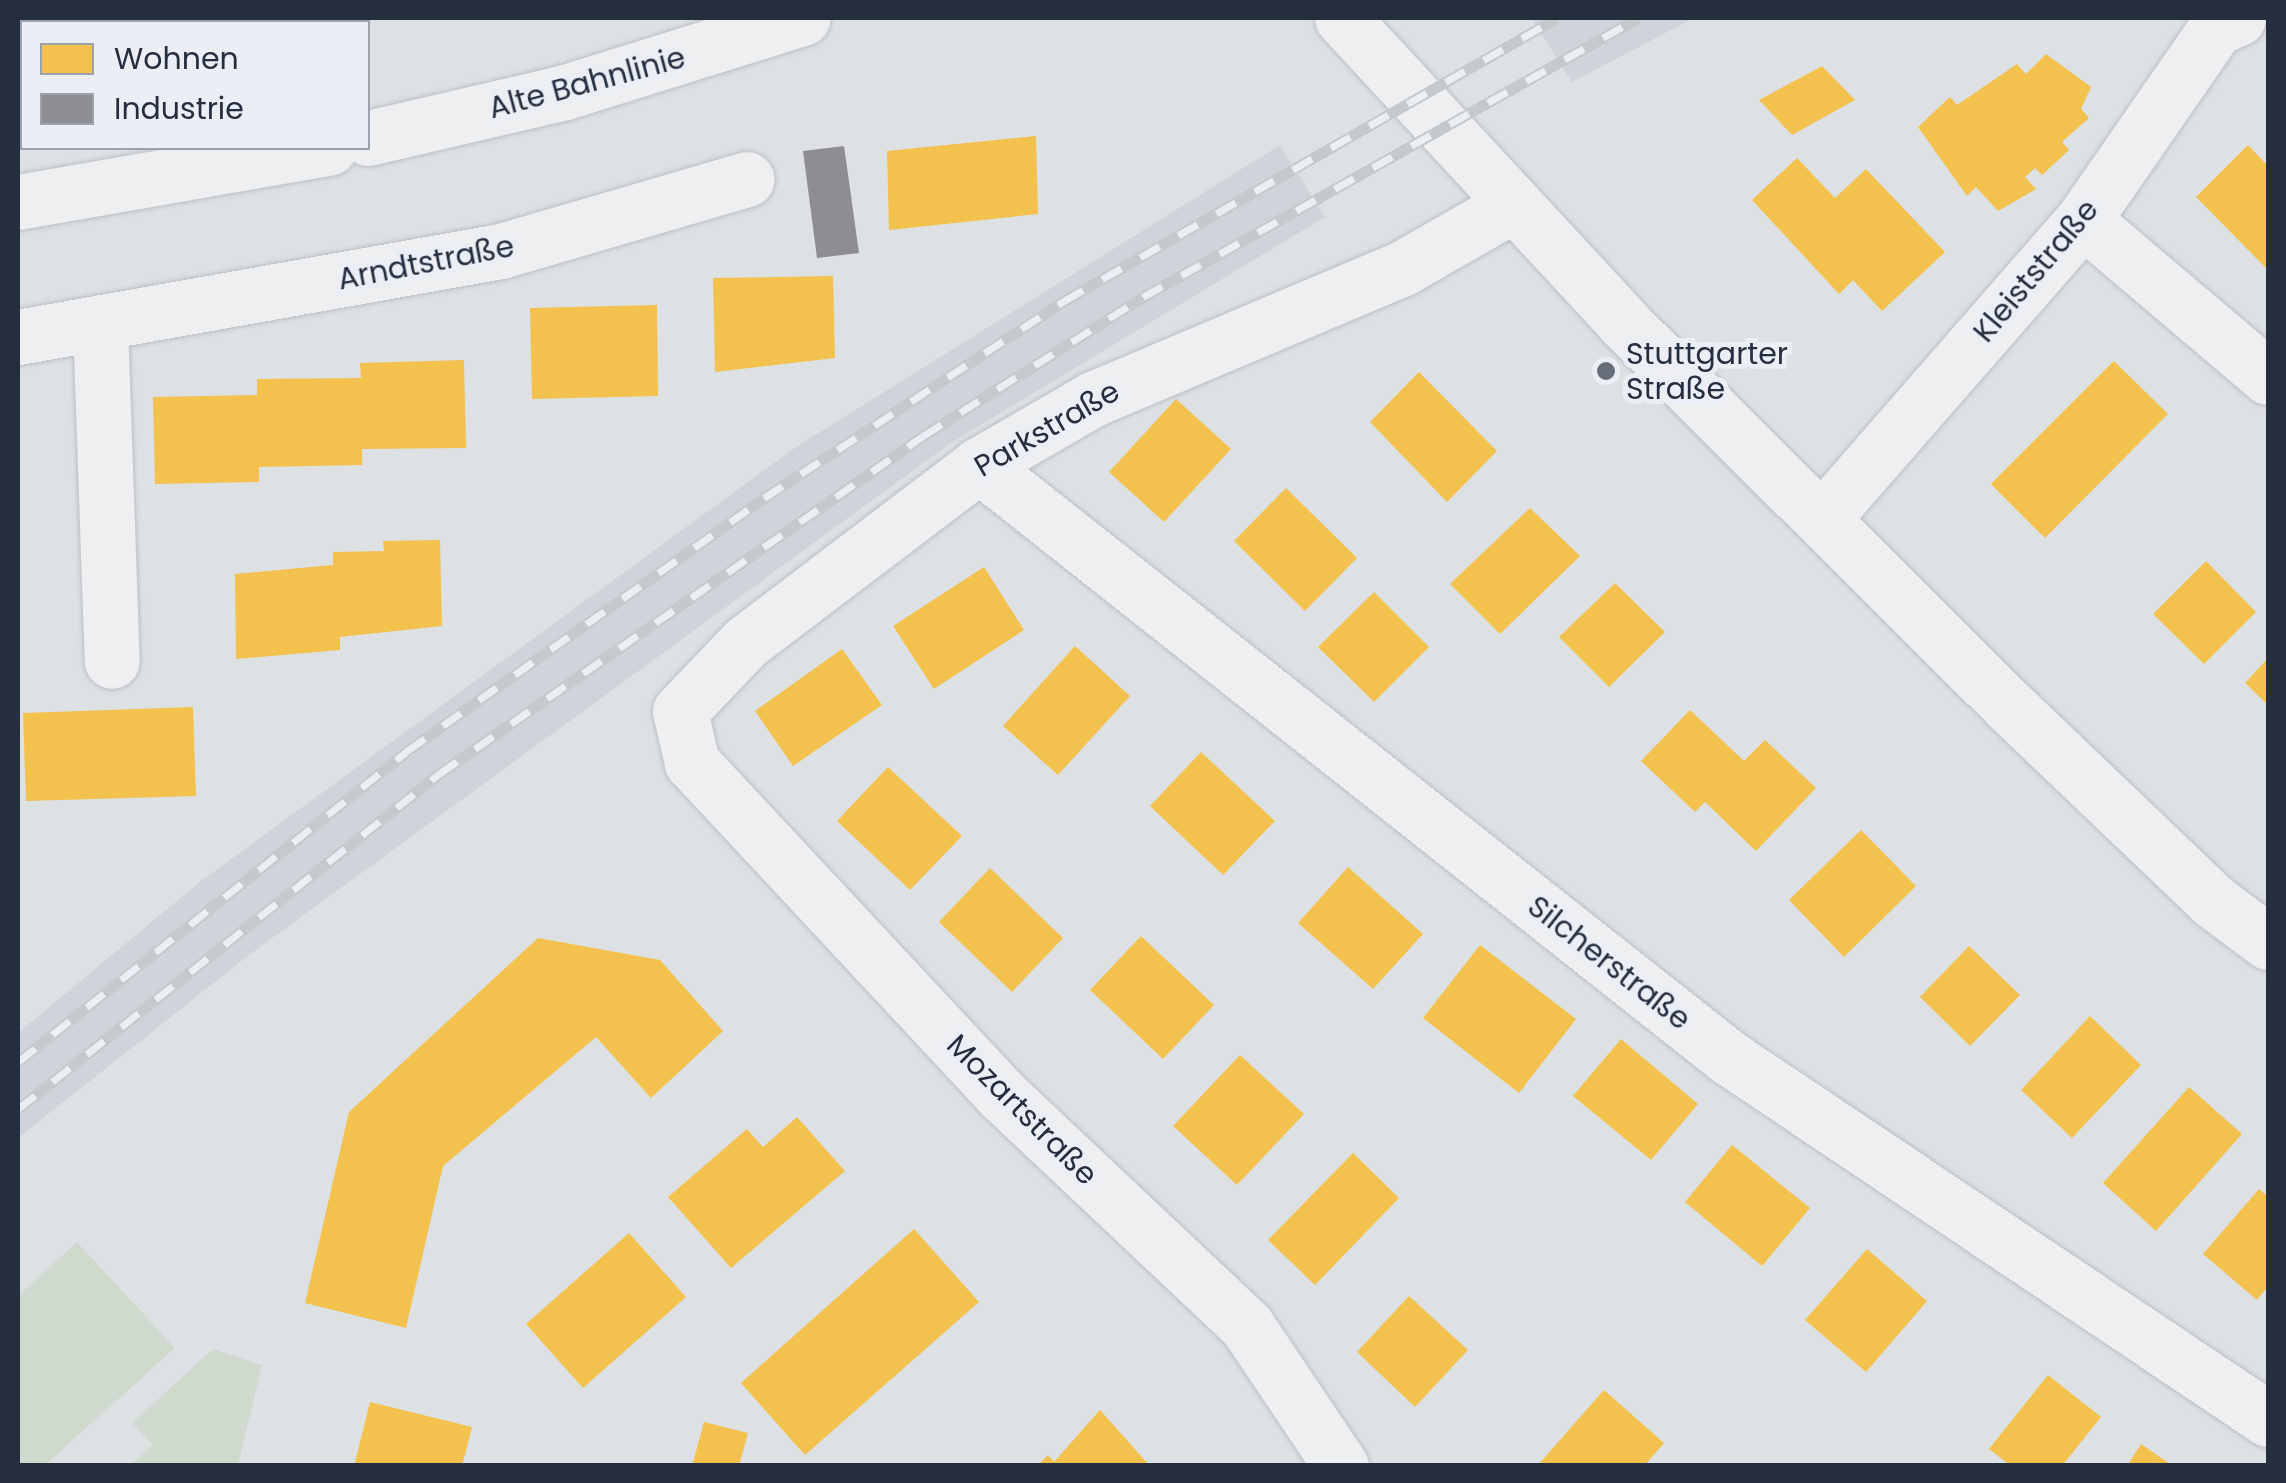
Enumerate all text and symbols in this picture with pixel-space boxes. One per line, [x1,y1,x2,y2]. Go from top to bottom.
legend [20,20,370,150]
text: Wohnen [114,37,239,80]
street label: Alte Bahnlinie [485,39,689,127]
text: Industrie [114,87,244,130]
street label: Kleiststraße [1966,192,2106,350]
street label: Arndtstraße [335,228,517,298]
place label: Stuttgarter Straße [1626,336,1788,406]
marker: Stuttgarter Straße [1595,360,1617,382]
street label: Parkstraße [968,373,1126,485]
street label: Silcherstraße [1520,888,1698,1038]
street label: Mozartstraße [939,1027,1105,1193]

